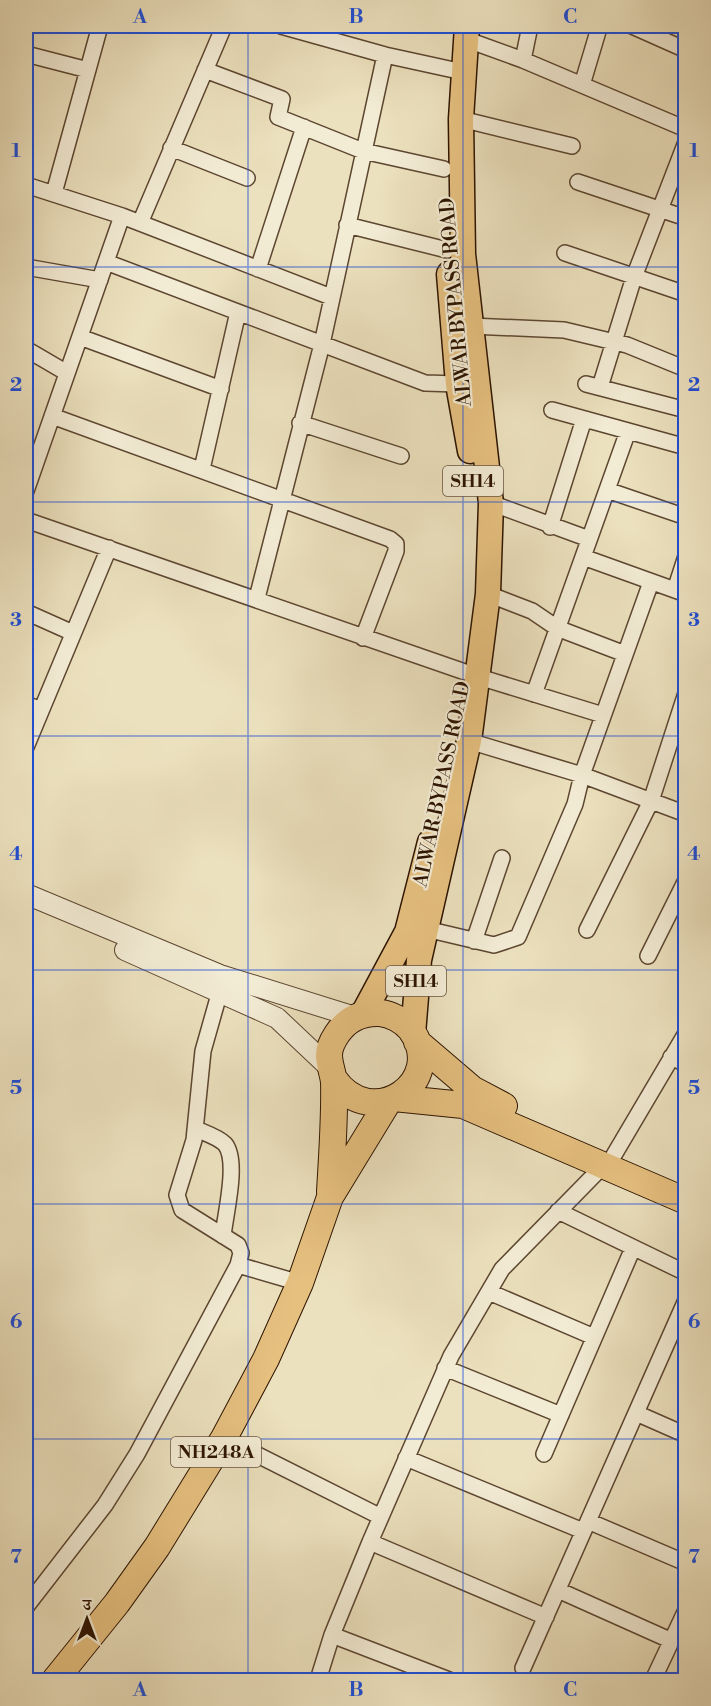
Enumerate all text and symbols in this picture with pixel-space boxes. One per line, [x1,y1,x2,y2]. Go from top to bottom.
text: A [132,5,148,30]
text: B [348,5,364,30]
text: C [563,5,577,30]
text: 1 [11,139,21,164]
text: 1 [689,139,699,164]
street label: ALWAR BYPASS ROAD [435,196,478,408]
text: 2 [10,373,22,398]
text: 2 [688,373,700,398]
road number: SH14 [443,466,503,496]
text: 3 [10,608,22,633]
text: 3 [688,608,700,633]
street label: ALWAR BYPASS ROAD [408,679,477,891]
text: 4 [9,842,23,867]
text: 4 [687,842,701,867]
road number: SH14 [386,966,446,996]
text: 5 [10,1076,22,1101]
text: 5 [688,1076,700,1101]
text: 6 [10,1310,23,1335]
text: 6 [688,1310,701,1335]
road number: NH248A [171,1437,261,1467]
text: 7 [10,1545,22,1570]
text: 7 [688,1545,700,1570]
north arrow [57,1589,117,1649]
text: उ [82,1595,93,1615]
text: A [132,1678,148,1703]
text: B [348,1678,364,1703]
text: C [563,1678,577,1703]

